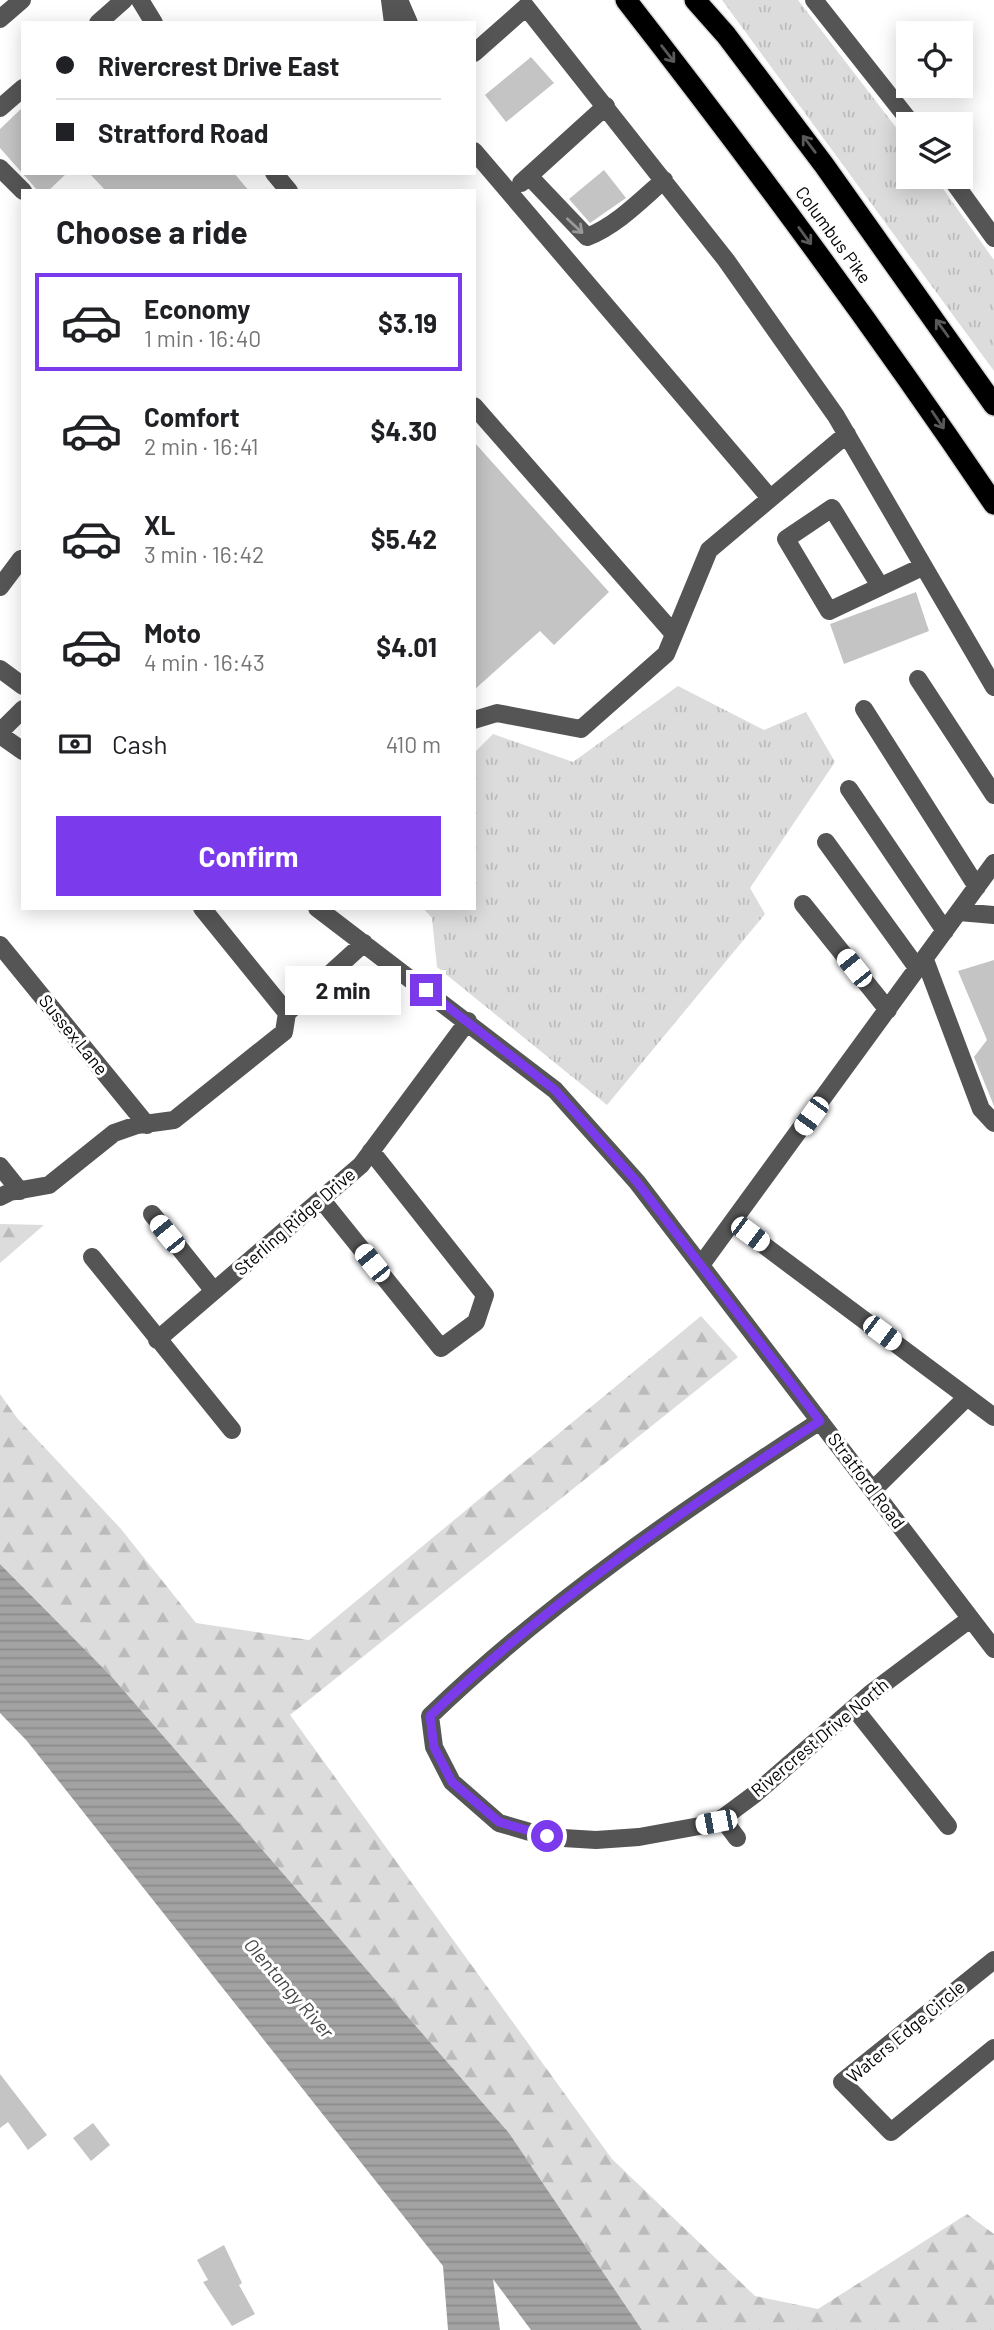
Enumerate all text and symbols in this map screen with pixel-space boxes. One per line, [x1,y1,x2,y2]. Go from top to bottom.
map controls [896,21,973,189]
button: locate [896,21,973,98]
one-way arrow [660,44,676,62]
text: Rivercrest Drive East [98,50,339,81]
button: layers [896,112,973,189]
text: Stratford Road [98,117,268,148]
one-way arrow [801,135,816,154]
street label: Columbus Pike [791,182,876,287]
text: Choose a ride [56,212,248,250]
one-way arrow [566,218,584,234]
one-way arrow [797,226,812,244]
icon: car [60,291,123,354]
text: Economy [144,293,250,324]
text: $3.19 [378,307,437,338]
one-way arrow [935,319,950,338]
text: 1 min · 16:40 [144,324,261,352]
icon: car [60,399,123,462]
text: Comfort [144,401,240,432]
one-way arrow [930,410,945,429]
text: $4.30 [371,415,437,446]
text: 2 min · 16:41 [144,432,259,460]
icon: car [60,507,123,570]
text: XL [144,509,175,540]
text: $5.42 [371,523,437,554]
text: 3 min · 16:42 [144,540,264,568]
icon: car [60,615,123,678]
text: Moto [144,617,201,648]
text: $4.01 [376,631,437,662]
text: 4 min · 16:43 [144,648,265,676]
icon: cash [56,725,94,763]
text: Cash [112,728,167,759]
text: 410 m [386,730,441,758]
button: Confirm [56,816,441,896]
car [833,945,876,991]
callout: 2 min [286,965,402,1014]
route end [410,974,442,1006]
text: 2 min [315,976,371,1004]
street label: Sussex Lane [35,990,113,1079]
car [791,1093,832,1139]
street label: Sterling Ridge Drive [229,1163,359,1280]
car [146,1211,189,1257]
car [727,1213,774,1255]
car [351,1240,394,1286]
car [859,1312,906,1354]
street label: Stratford Road [824,1428,910,1533]
street label: Rivercrest Drive North [746,1673,893,1801]
car [694,1808,739,1836]
route start [531,1820,563,1852]
water label: Olentangy River [240,1933,340,2043]
street label: Waters Edge Circle [842,1975,969,2087]

